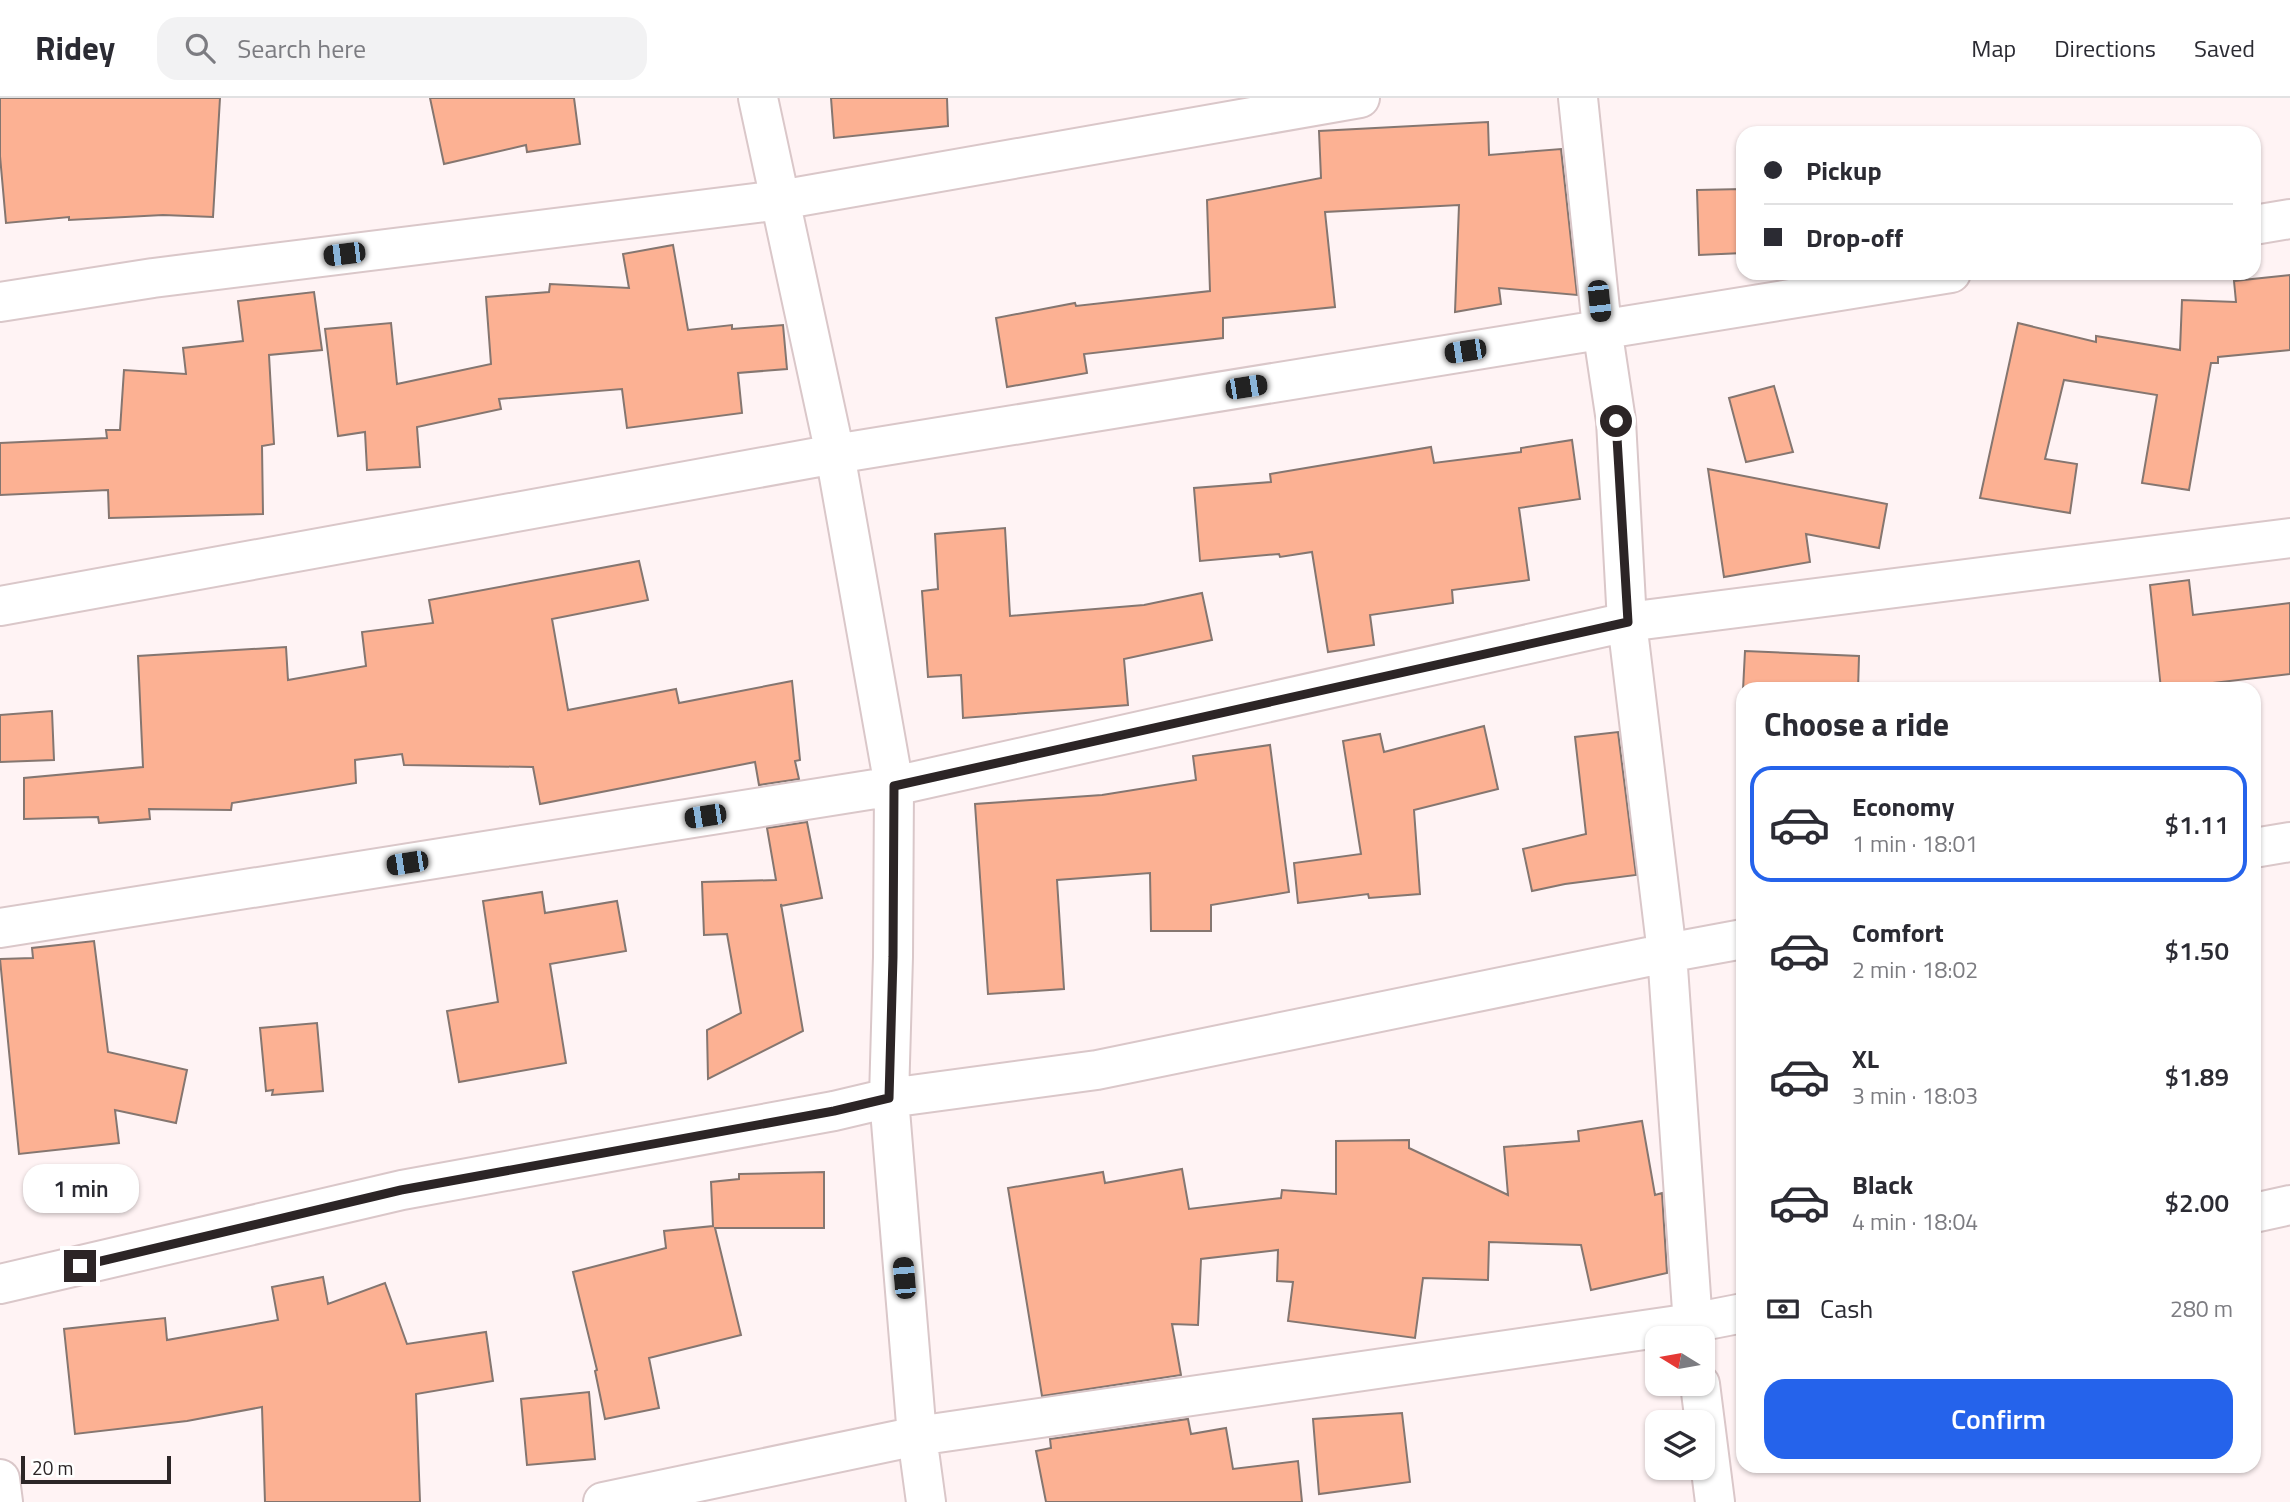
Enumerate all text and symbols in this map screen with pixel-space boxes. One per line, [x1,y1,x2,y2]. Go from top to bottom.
search box [157,17,647,80]
text: Ridey [35,23,115,73]
icon: search [181,29,219,67]
text: Search here [237,29,366,68]
text: Map [1971,30,2016,66]
text: Directions [2054,30,2156,66]
text: Saved [2194,30,2255,66]
text: Pickup [1806,151,1882,190]
text: Drop-off [1806,218,1903,257]
car [322,241,367,267]
car [1587,279,1612,323]
car [1443,337,1488,365]
car [1224,373,1269,401]
route start [1600,405,1632,437]
text: Choose a ride [1764,700,1949,748]
text: Economy [1852,787,1954,826]
icon: car [1768,793,1831,856]
car [683,802,728,830]
text: $1.11 [2165,805,2229,844]
text: 1 min · 18:01 [1852,826,1978,861]
car [385,849,430,877]
text: Comfort [1852,913,1944,952]
icon: car [1768,919,1831,982]
text: $1.50 [2165,931,2229,970]
text: 2 min · 18:02 [1852,952,1978,987]
text: XL [1852,1039,1879,1078]
icon: car [1768,1045,1831,1108]
text: $1.89 [2165,1057,2229,1096]
text: 3 min · 18:03 [1852,1078,1978,1113]
callout: 1 min [22,1164,138,1214]
text: Black [1852,1165,1913,1204]
text: 1 min [53,1171,109,1206]
icon: car [1768,1171,1831,1234]
text: $2.00 [2165,1183,2229,1222]
text: 4 min · 18:04 [1852,1204,1978,1239]
route end [64,1250,96,1282]
car [892,1256,917,1300]
text: Cash [1820,1289,1873,1328]
icon: cash [1764,1290,1802,1328]
text: 280 m [2170,1291,2233,1326]
north arrow [1645,1326,1715,1396]
map controls [1645,1326,1715,1480]
button: Confirm [1764,1379,2233,1459]
button: layers [1645,1410,1715,1480]
scale bar [21,1453,172,1485]
text: 20 m [32,1453,73,1482]

